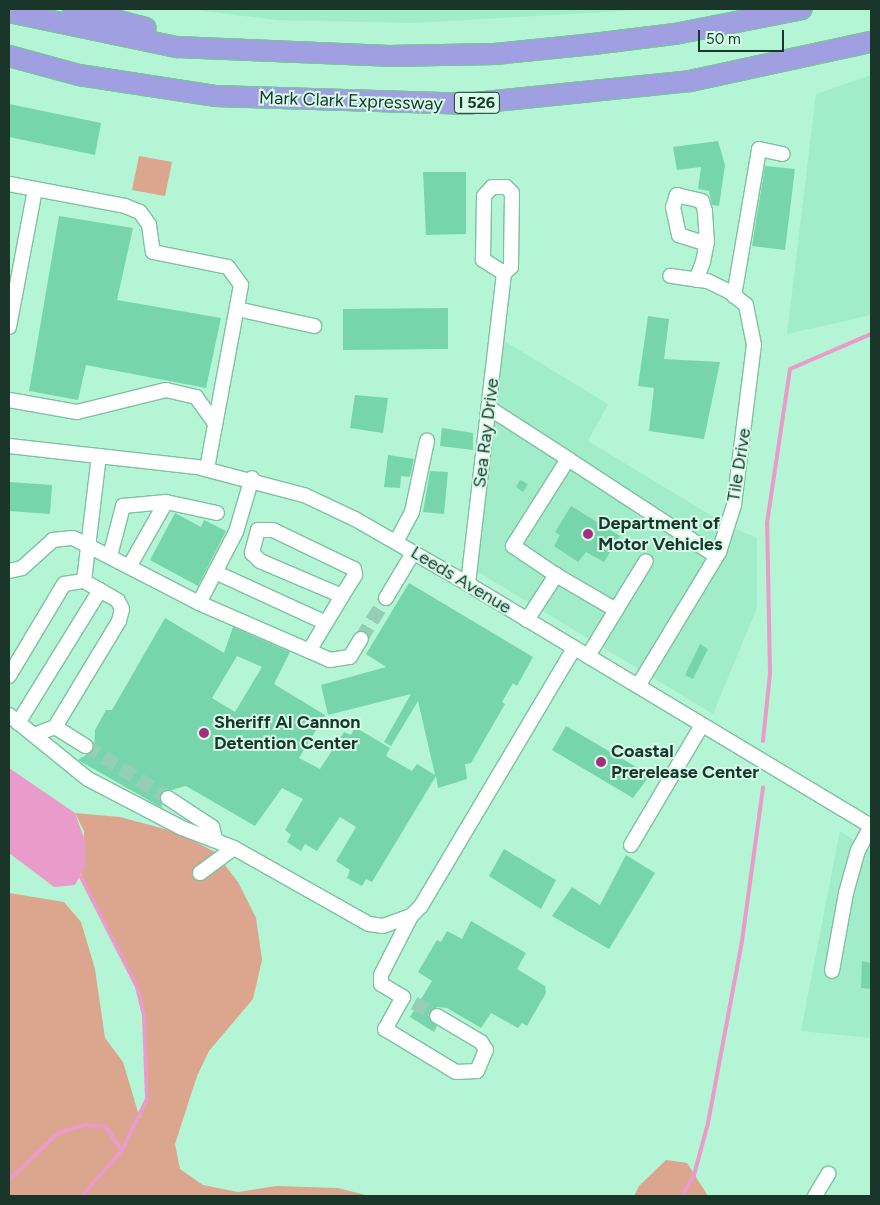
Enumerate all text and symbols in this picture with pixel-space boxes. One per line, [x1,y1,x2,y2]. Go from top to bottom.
scale bar [700,20,786,52]
text: 50 m [706,30,741,48]
street label: Mark Clark Expressway [259,87,443,115]
road number: I 526 [453,90,501,116]
street label: Sea Ray Drive [469,377,503,489]
street label: Tile Drive [723,427,755,503]
place label: Department of Motor Vehicles [598,513,722,556]
marker: Department of Motor Vehicles [582,528,594,540]
street label: Leeds Avenue [407,542,515,618]
place label: Sheriff Al Cannon Detention Center [214,712,360,754]
marker: Sheriff Al Cannon Detention Center [198,727,210,739]
place label: Coastal Prerelease Center [611,741,759,784]
marker: Coastal Prerelease Center [595,756,607,768]

